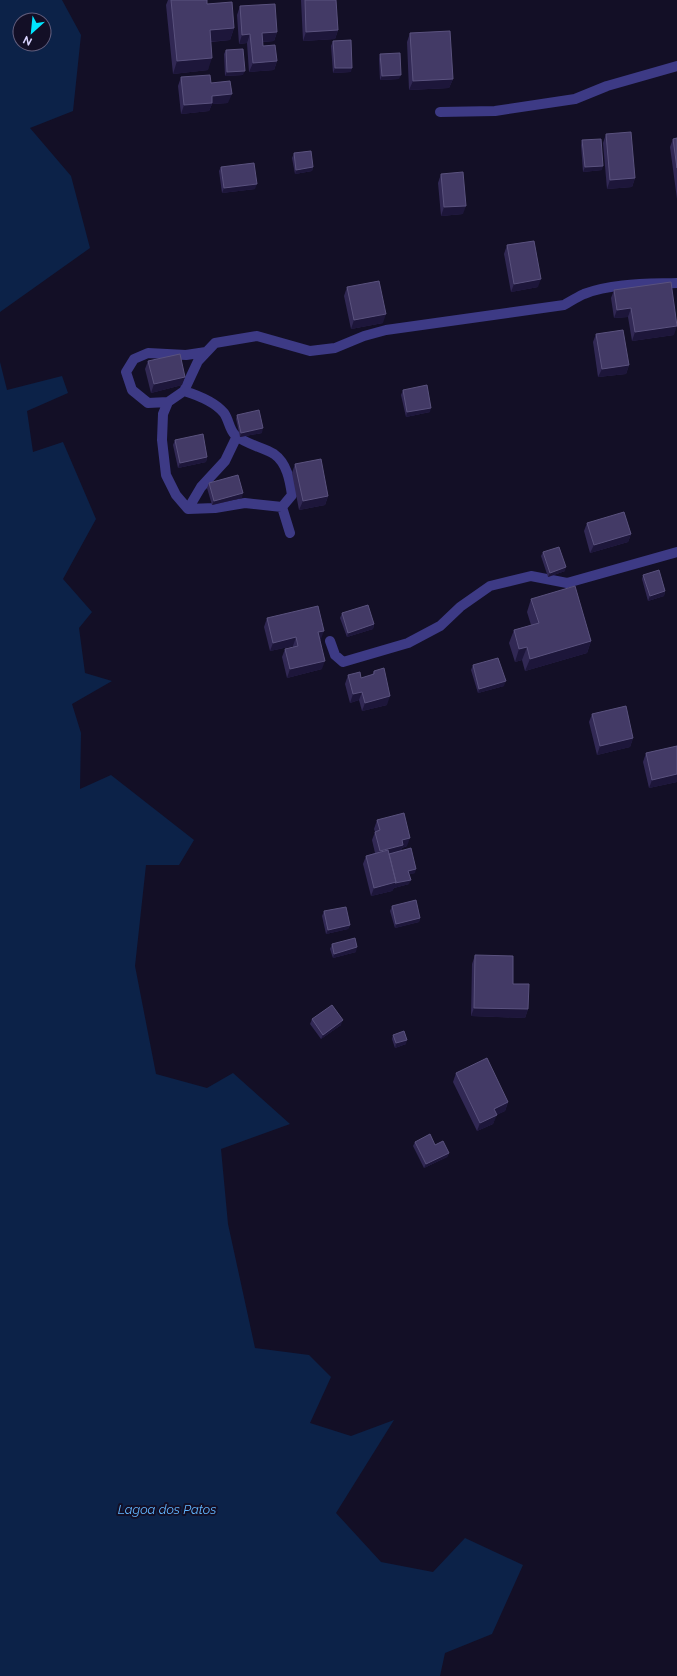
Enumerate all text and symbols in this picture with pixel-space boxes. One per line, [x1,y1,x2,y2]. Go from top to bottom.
north arrow [12,12,52,52]
text: N [21,33,34,48]
water label: Lagoa dos Patos [118,1502,216,1517]

